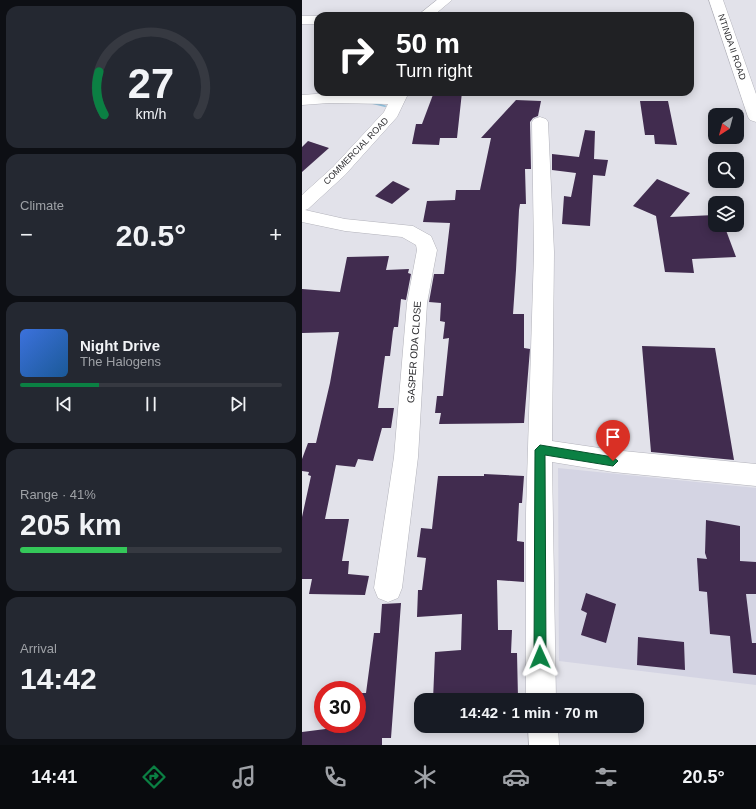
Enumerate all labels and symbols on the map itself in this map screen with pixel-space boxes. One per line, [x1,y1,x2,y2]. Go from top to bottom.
street label: NTINDA II ROAD [716,13,748,82]
north arrow [708,108,744,144]
street label: COMMERCIAL ROAD [321,115,391,187]
street label: GASPER ODA CLOSE [405,300,423,403]
pin [596,420,630,461]
position arrow [519,636,561,678]
speed limit sign: 30 [314,681,366,733]

